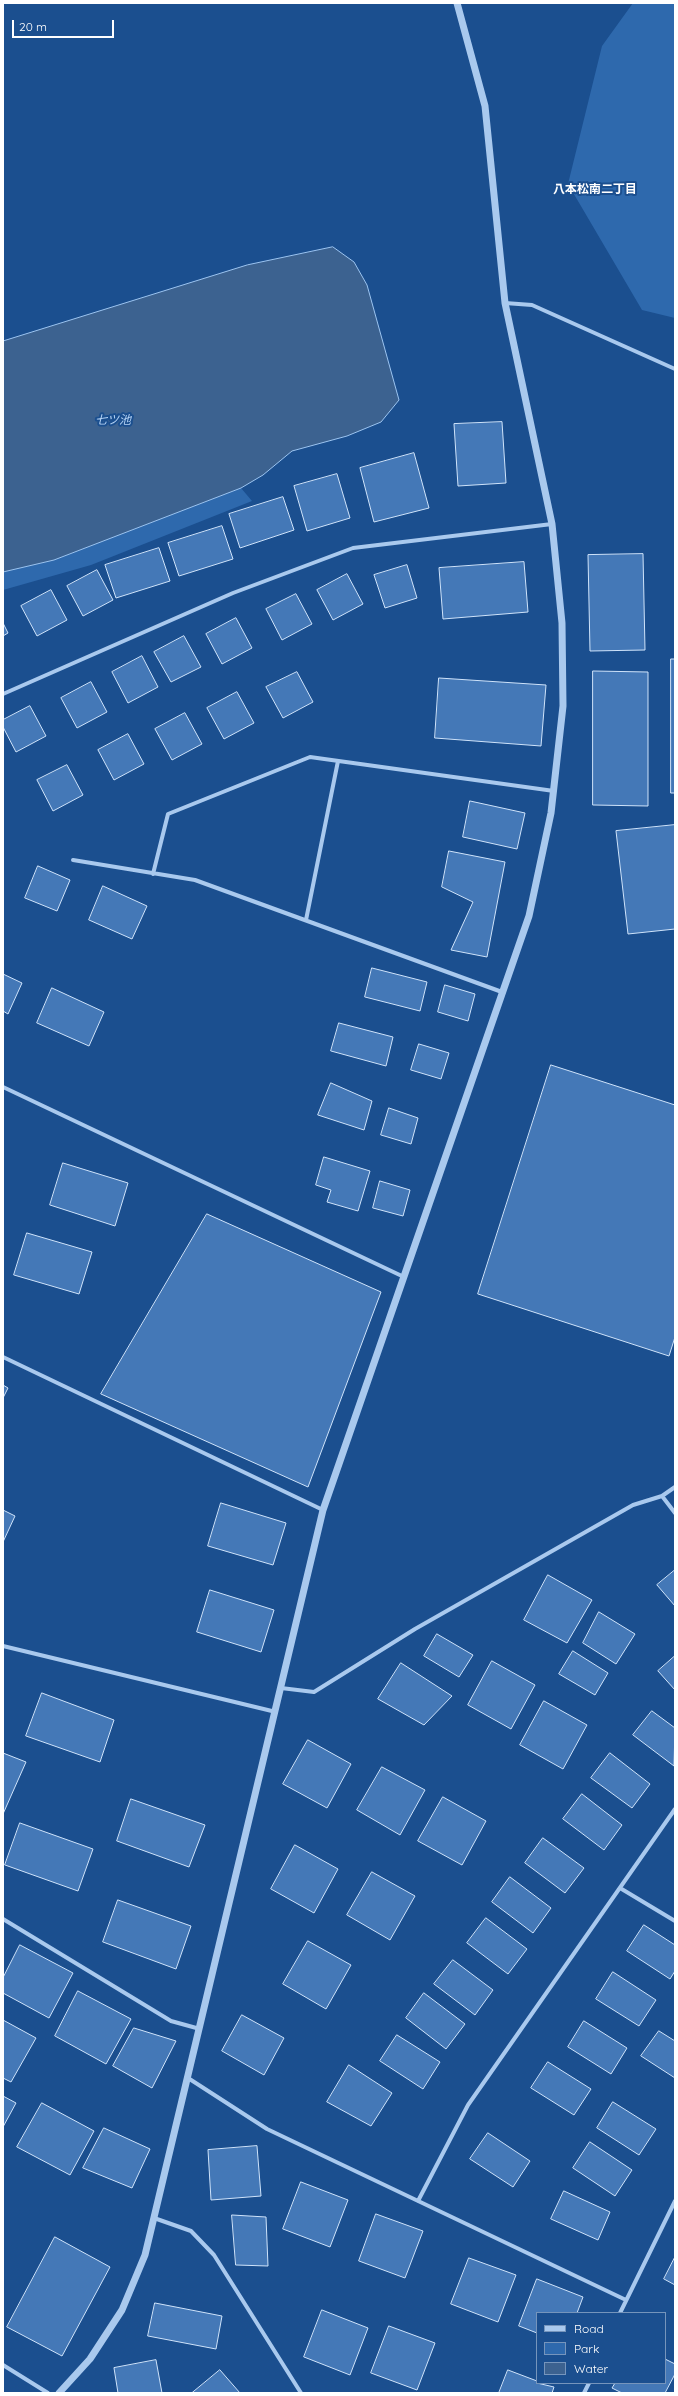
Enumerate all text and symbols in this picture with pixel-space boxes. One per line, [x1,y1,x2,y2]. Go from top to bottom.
scale bar [14,12,116,38]
text: 20 m [19,19,47,34]
district label: 八本松南二丁目 [553,182,637,196]
water label: 七ツ池 [95,413,131,427]
legend [536,2312,666,2384]
text: Road [574,2321,604,2336]
text: Park [574,2341,599,2356]
text: Water [574,2361,608,2376]

